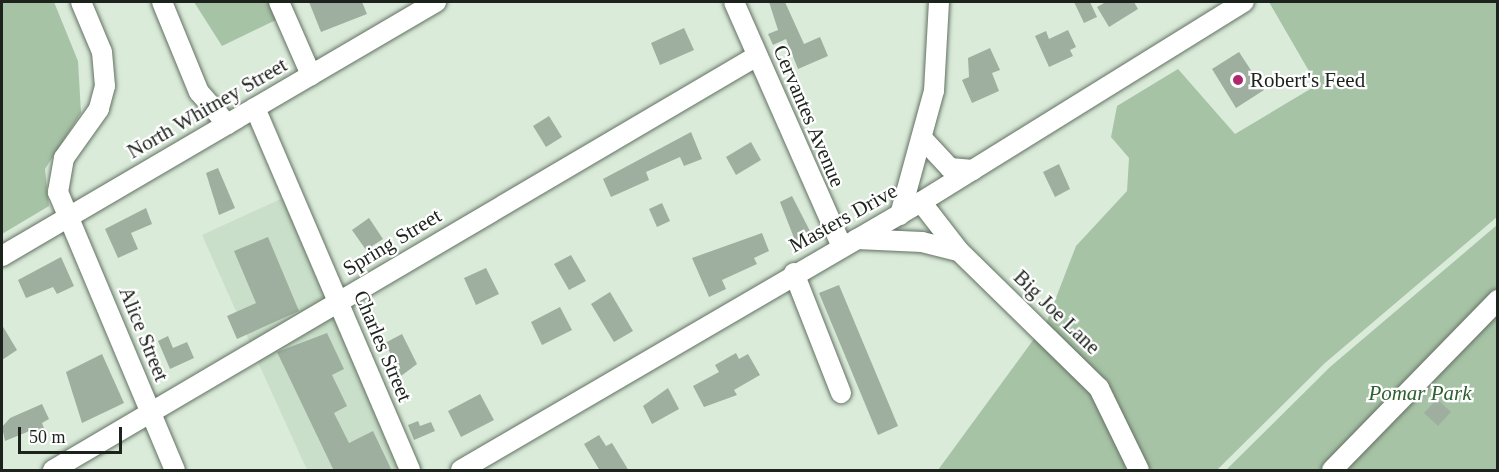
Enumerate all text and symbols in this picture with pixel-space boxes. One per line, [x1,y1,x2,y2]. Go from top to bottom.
street label: Cervantes Avenue [768,41,850,191]
street label: North Whitney Street [122,52,292,164]
place label: Robert's Feed [1250,67,1365,93]
marker: Robert's Feed [1231,73,1245,87]
street label: Masters Drive [785,178,901,258]
street label: Spring Street [338,203,446,281]
street label: Big Joe Lane [1008,264,1106,360]
street label: Alice Street [114,283,174,385]
street label: Charles Street [348,287,418,405]
park label: Pomar Park [1368,380,1472,406]
scale bar [21,415,124,453]
text: 50 m [29,427,66,447]

